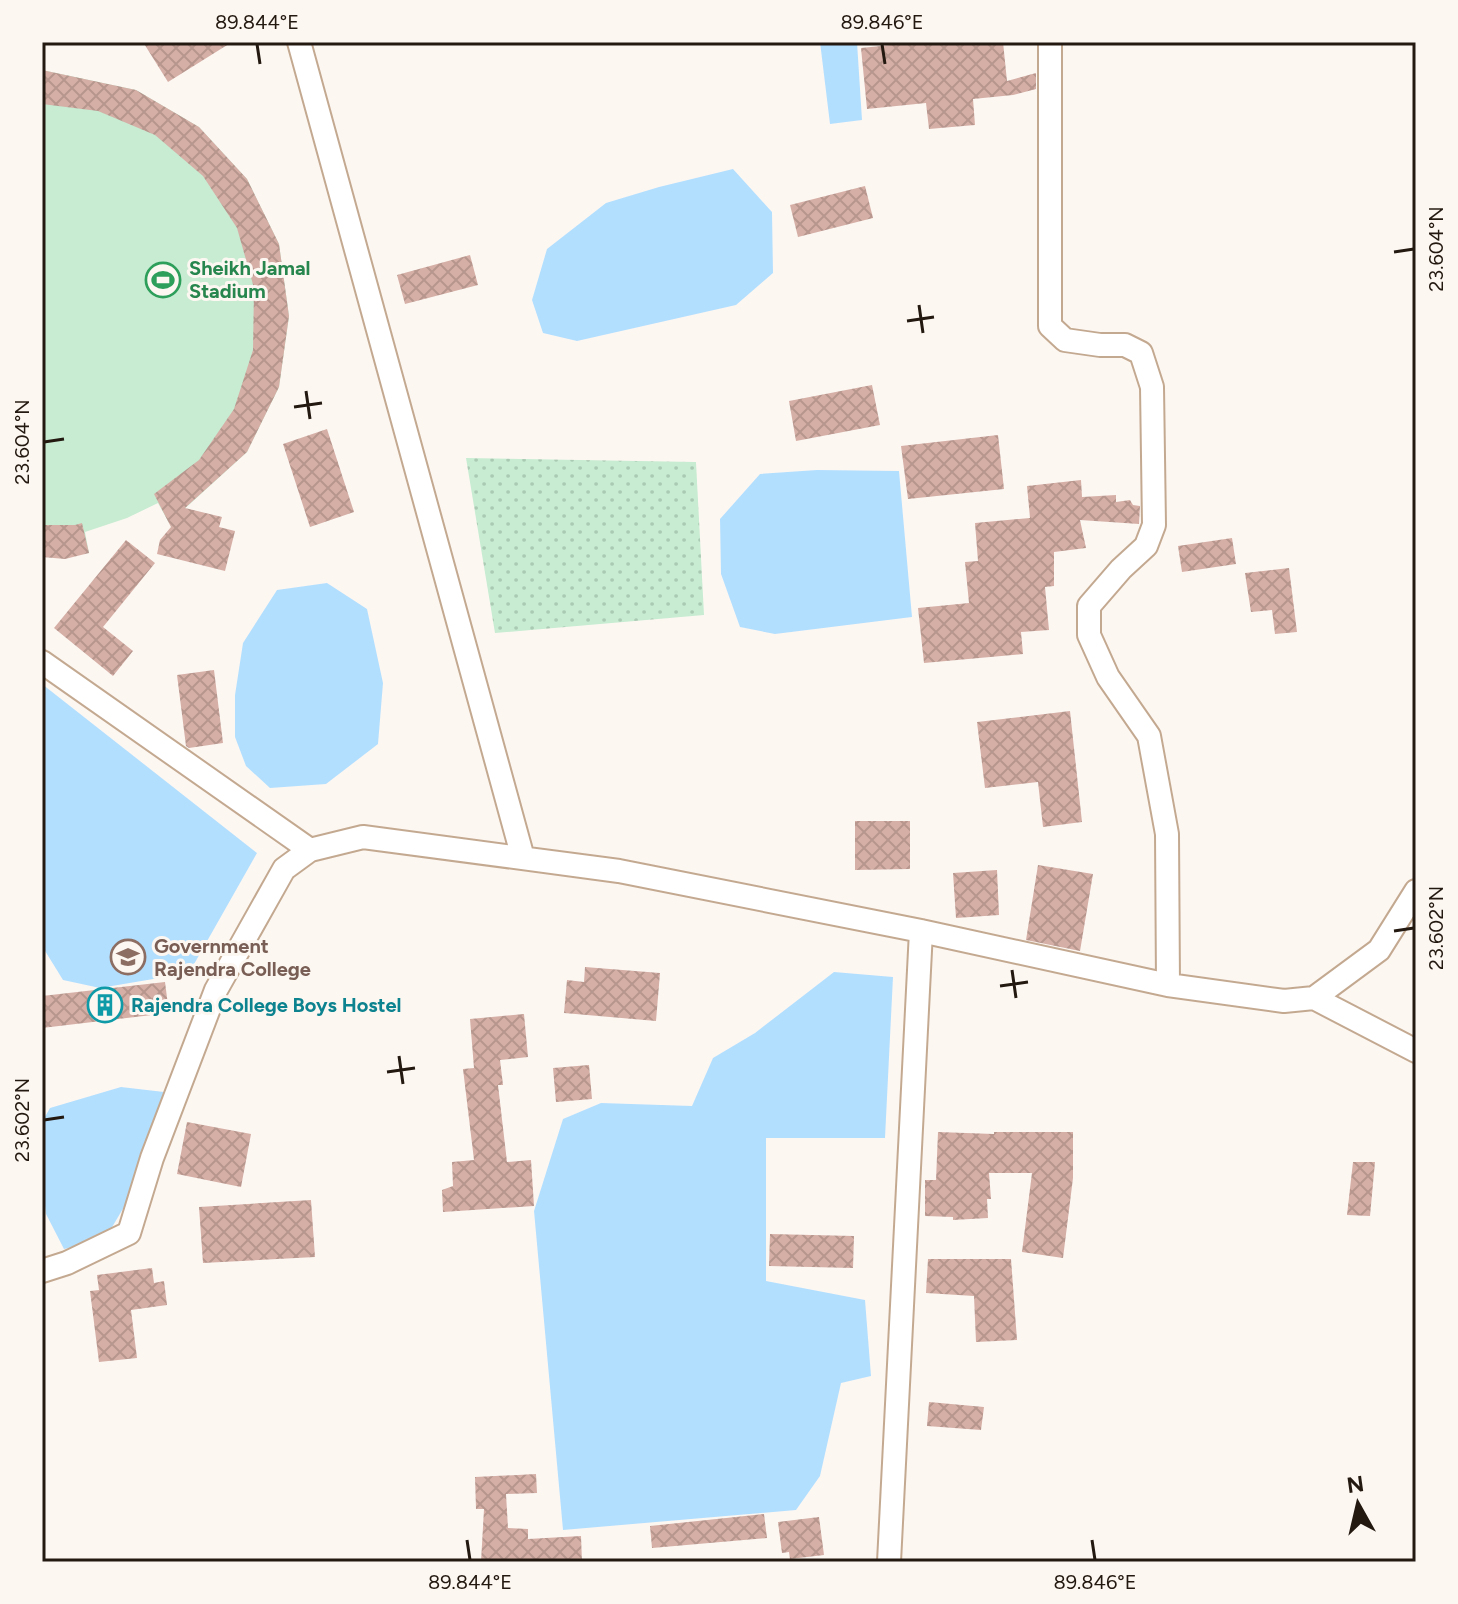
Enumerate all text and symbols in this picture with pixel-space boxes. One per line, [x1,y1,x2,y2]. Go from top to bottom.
text: 89.844°E [215,10,299,34]
text: 89.846°E [841,10,924,34]
text: 23.604°N [1424,206,1448,292]
place label: Sheikh Jamal Stadium [189,256,311,303]
sports icon: Sheikh Jamal Stadium [144,261,182,299]
text: 23.604°N [10,399,34,485]
text: 23.602°N [1424,886,1448,970]
place label: Government Rajendra College [154,934,311,981]
school or university icon: Government Rajendra College [109,938,147,976]
building icon: Rajendra College Boys Hostel [86,986,124,1024]
place label: Rajendra College Boys Hostel [131,993,401,1017]
text: 23.602°N [10,1078,34,1162]
north arrow [1318,1464,1398,1544]
text: N [1345,1470,1366,1499]
text: 89.844°E [428,1570,512,1594]
text: 89.846°E [1054,1570,1137,1594]

